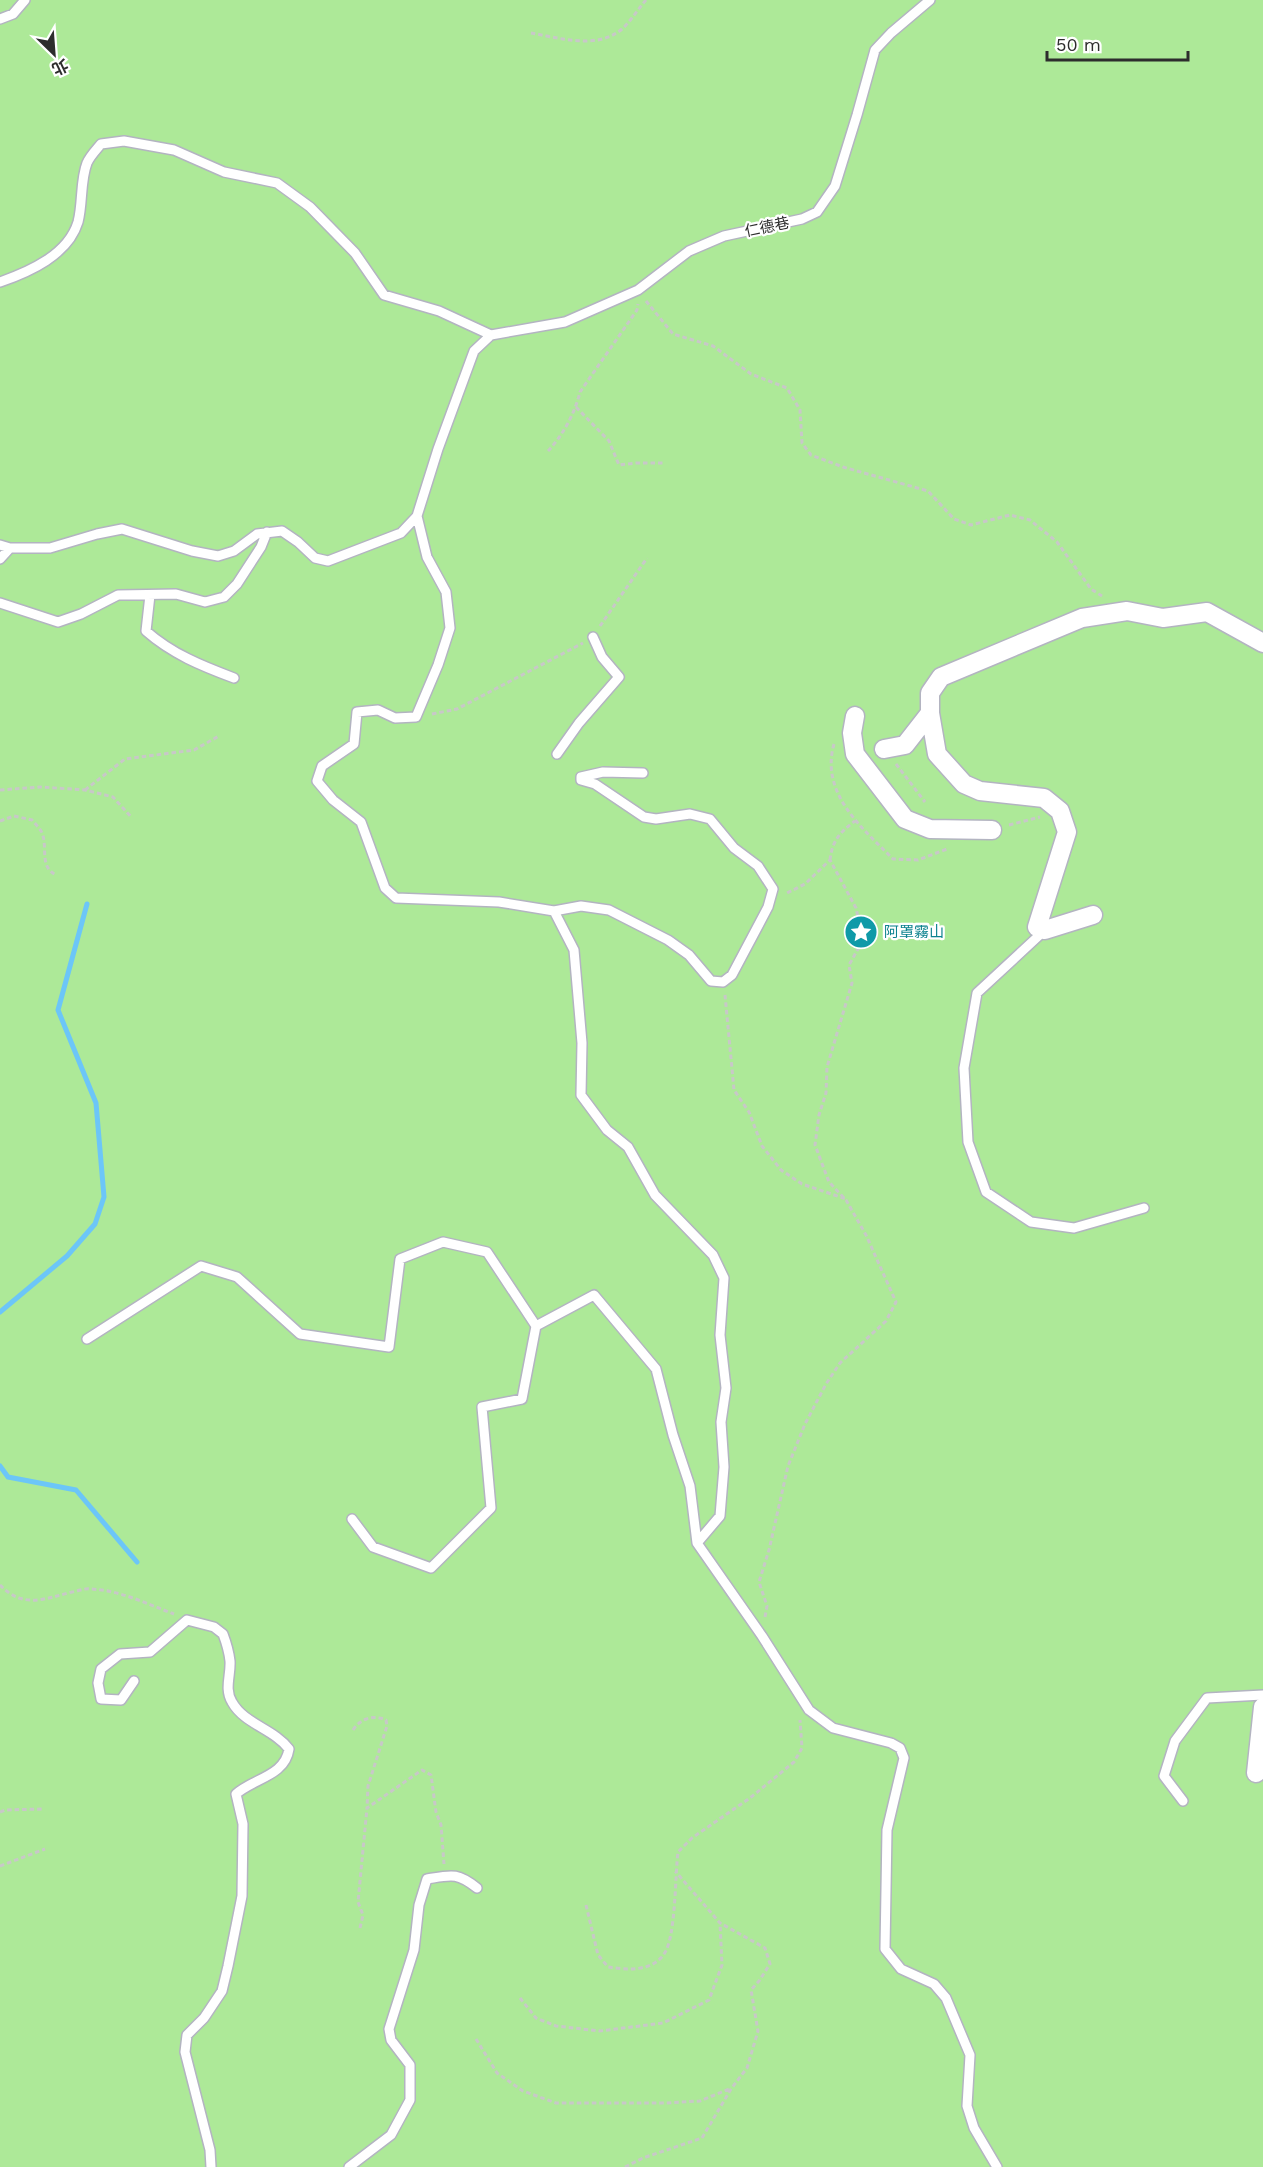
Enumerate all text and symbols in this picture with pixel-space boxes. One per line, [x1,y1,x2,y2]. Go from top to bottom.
north arrow [24,24,84,84]
scale bar [1047,24,1188,62]
text: 50 m [1056,34,1101,55]
text: 北 [49,55,71,79]
street label: 仁德巷 [743,214,791,240]
place icon: 阿罩霧山 [843,914,879,950]
place label: 阿罩霧山 [884,923,944,941]

